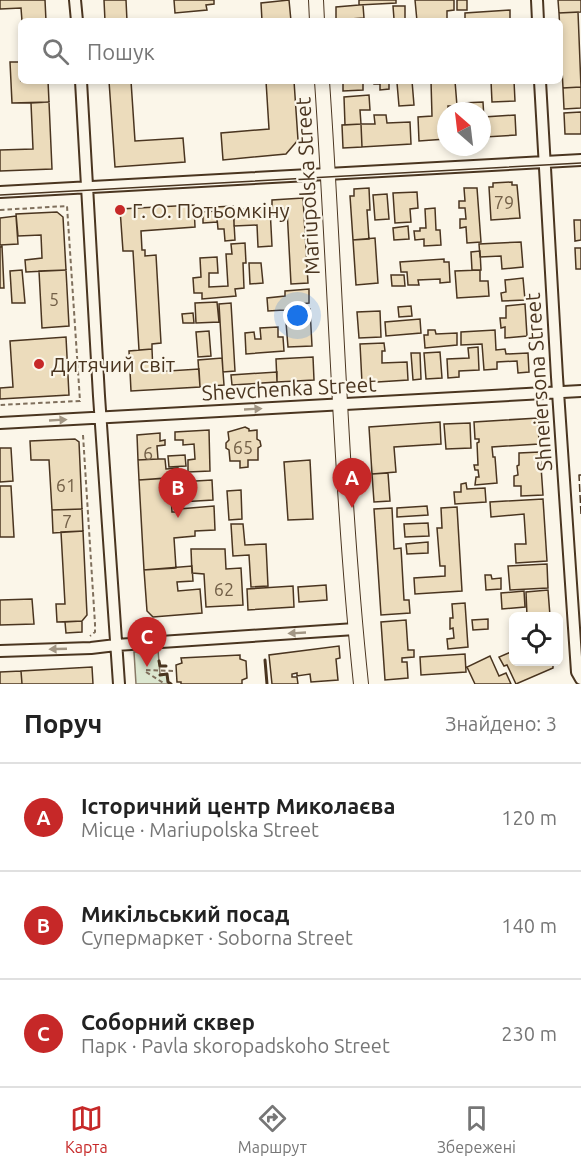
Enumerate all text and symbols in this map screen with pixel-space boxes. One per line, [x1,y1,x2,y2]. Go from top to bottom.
search box [18,18,563,84]
icon: search [39,35,72,68]
text: Пошук [87,39,155,64]
street label: Mariupolska Street [290,96,324,276]
north arrow [437,102,491,156]
house number: 79 [494,192,514,212]
place label: Г. О. Потьомкіну [132,198,290,222]
marker: Г. О. Потьомкіну [113,203,127,217]
house number: 5 [49,289,59,309]
street label: Shneiersona Street [520,292,556,472]
your location [283,301,312,330]
place label: Дитячий світ [51,352,176,376]
marker: Дитячий світ [32,357,46,371]
street label: Shevchenka Street [201,371,377,405]
one-way arrow [244,405,263,414]
one-way arrow [49,415,68,424]
house number: 65 [233,437,253,457]
house number: 6 [143,443,153,463]
pin: A [332,458,372,508]
pin: B [158,468,198,518]
house number: 61 [56,475,76,495]
house number: 7 [62,511,72,531]
house number: 62 [214,579,234,599]
map controls [509,612,563,666]
button: locate [509,612,563,666]
pin: C [128,618,166,667]
one-way arrow [288,628,307,637]
one-way arrow [49,645,68,654]
text: Поруч [24,709,102,738]
text: Знайдено: 3 [445,712,557,735]
text: Історичний центр Миколаєва [81,793,395,818]
text: A [36,806,51,829]
text: 120 m [501,806,557,829]
text: Місце · Mariupolska Street [81,818,319,841]
text: Микільський посад [81,901,289,926]
text: B [37,914,50,937]
text: 140 m [501,914,557,937]
text: Супермаркет · Soborna Street [81,926,353,949]
text: Соборний сквер [81,1009,255,1034]
text: C [37,1022,50,1045]
text: 230 m [501,1022,557,1045]
text: Парк · Pavla skoropadskoho Street [81,1034,390,1057]
tab: Карта [65,1102,108,1156]
tab: Маршрут [238,1102,307,1156]
tab: Збережені [437,1102,516,1156]

